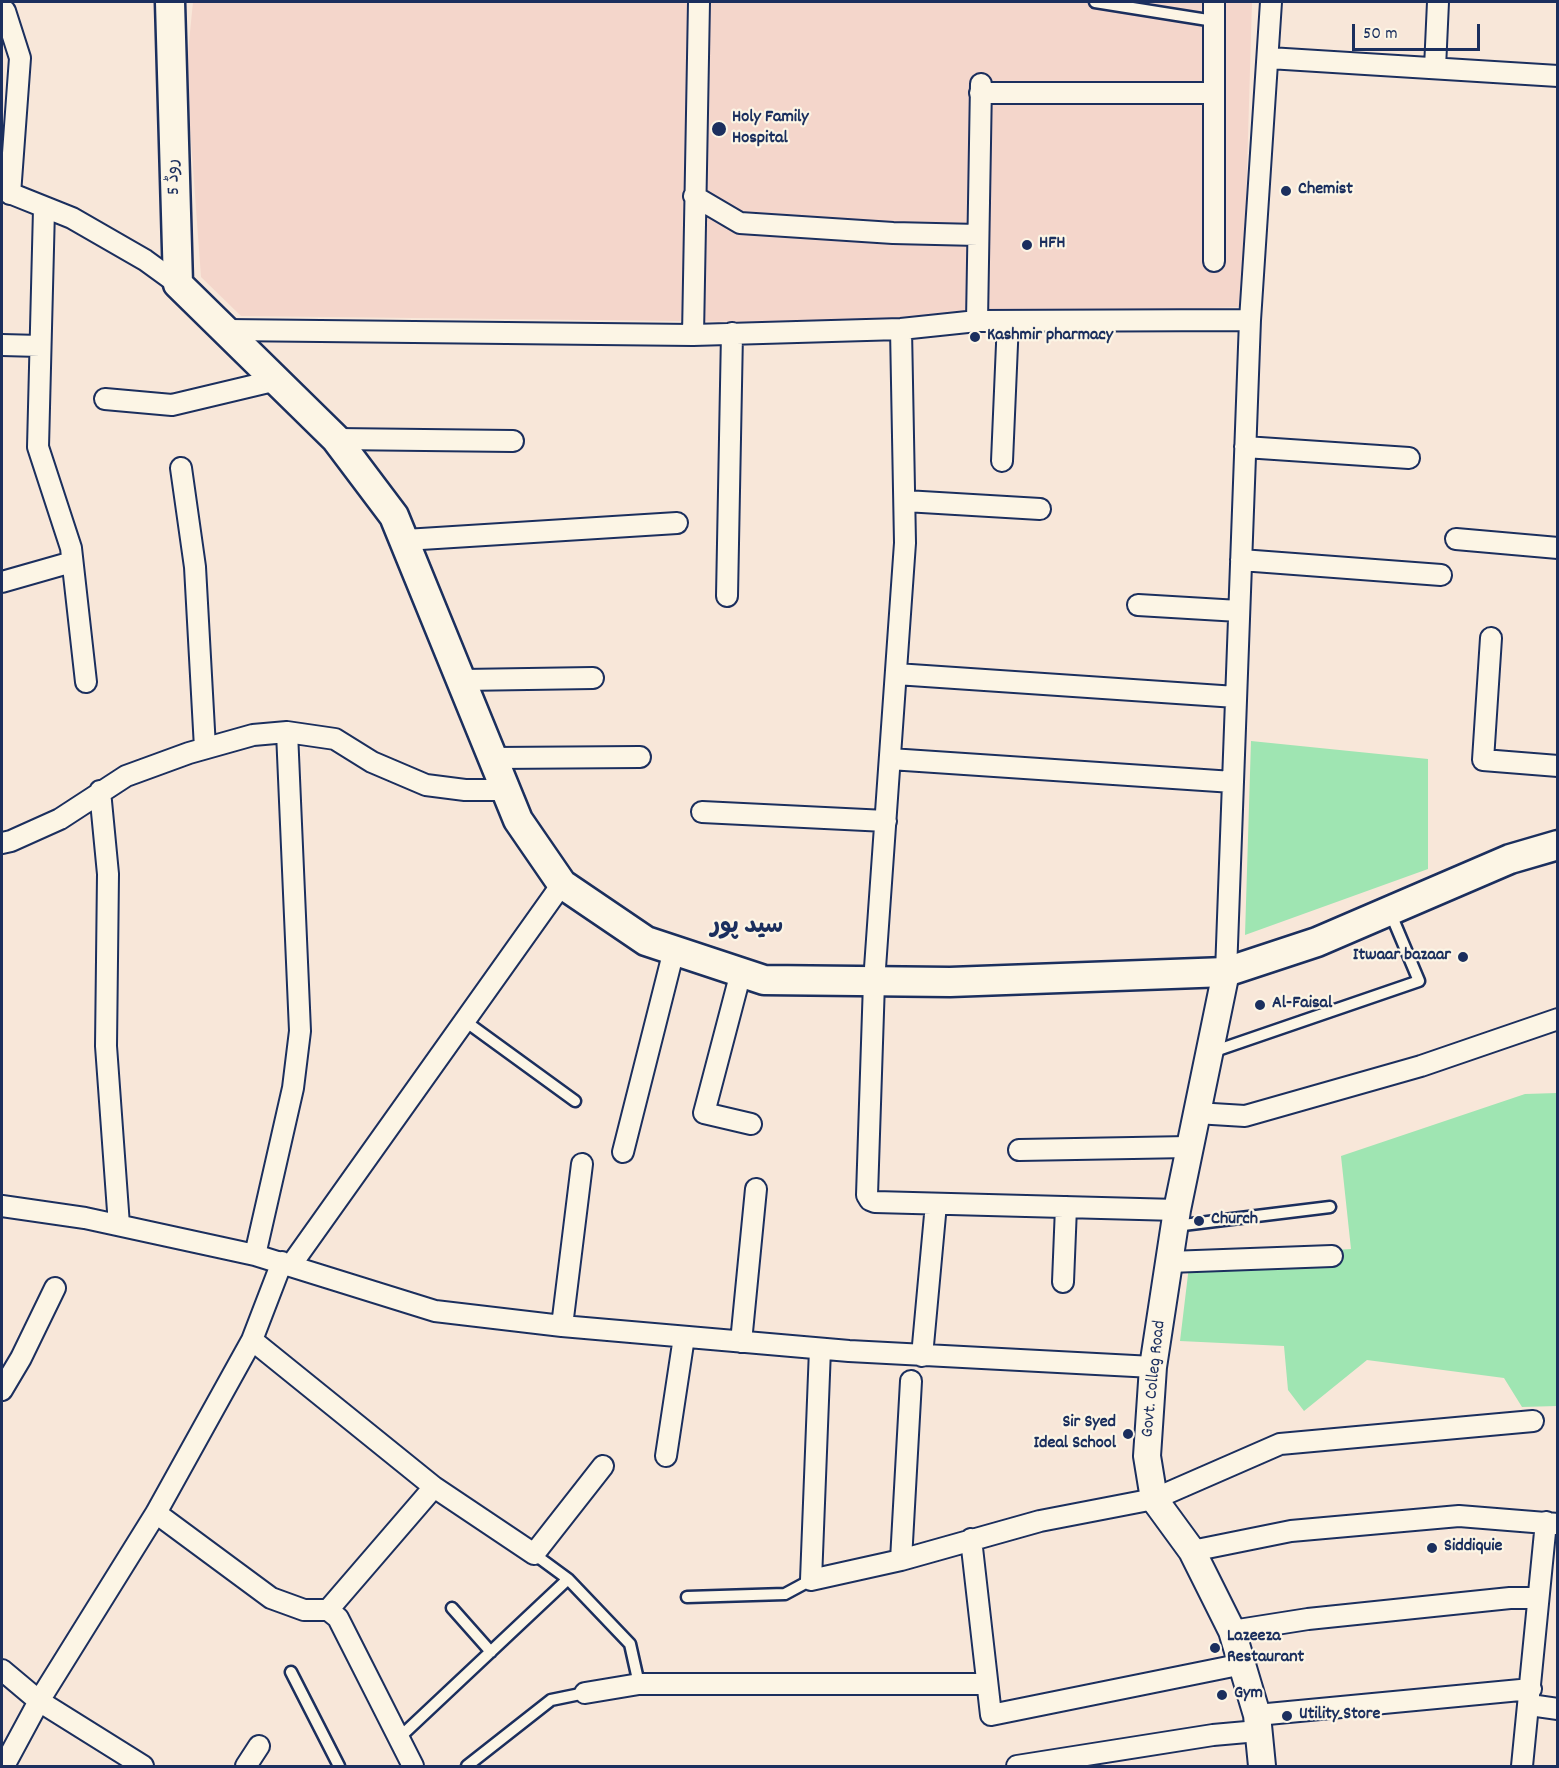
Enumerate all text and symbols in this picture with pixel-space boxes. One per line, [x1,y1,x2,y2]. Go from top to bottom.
scale bar [1355,12,1482,50]
text: 50 m [1363,22,1398,47]
place label: Holy Family Hospital [732,108,809,150]
marker: Holy Family Hospital [710,120,728,138]
street label: روڈ 5 [164,158,186,196]
place label: Chemist [1298,180,1353,202]
marker: Chemist [1279,184,1293,198]
place label: HFH [1039,234,1065,256]
marker: HFH [1020,238,1034,252]
place label: Kashmir pharmacy [987,326,1113,348]
marker: Kashmir pharmacy [968,330,982,344]
district label: سید پور [711,915,783,943]
place label: Itwaar bazaar [1353,946,1451,968]
marker: Itwaar bazaar [1456,950,1470,964]
place label: Al-Faisal [1272,994,1332,1016]
marker: Al-Faisal [1253,998,1267,1012]
place label: Church [1211,1210,1258,1232]
marker: Church [1192,1214,1206,1228]
street label: Govt. Colleg Road [1138,1319,1172,1439]
place label: Sir Syed Ideal School [1033,1413,1116,1456]
marker: Sir Syed Ideal School [1121,1427,1135,1441]
place label: Siddiquie [1444,1537,1502,1559]
marker: Siddiquie [1425,1541,1439,1555]
place label: Lazeeza Restaurant [1227,1627,1304,1670]
marker: Lazeeza Restaurant [1208,1641,1222,1655]
place label: Gym [1234,1684,1263,1706]
marker: Gym [1215,1688,1229,1702]
place label: Utility Store [1299,1705,1380,1727]
marker: Utility Store [1280,1709,1294,1723]

